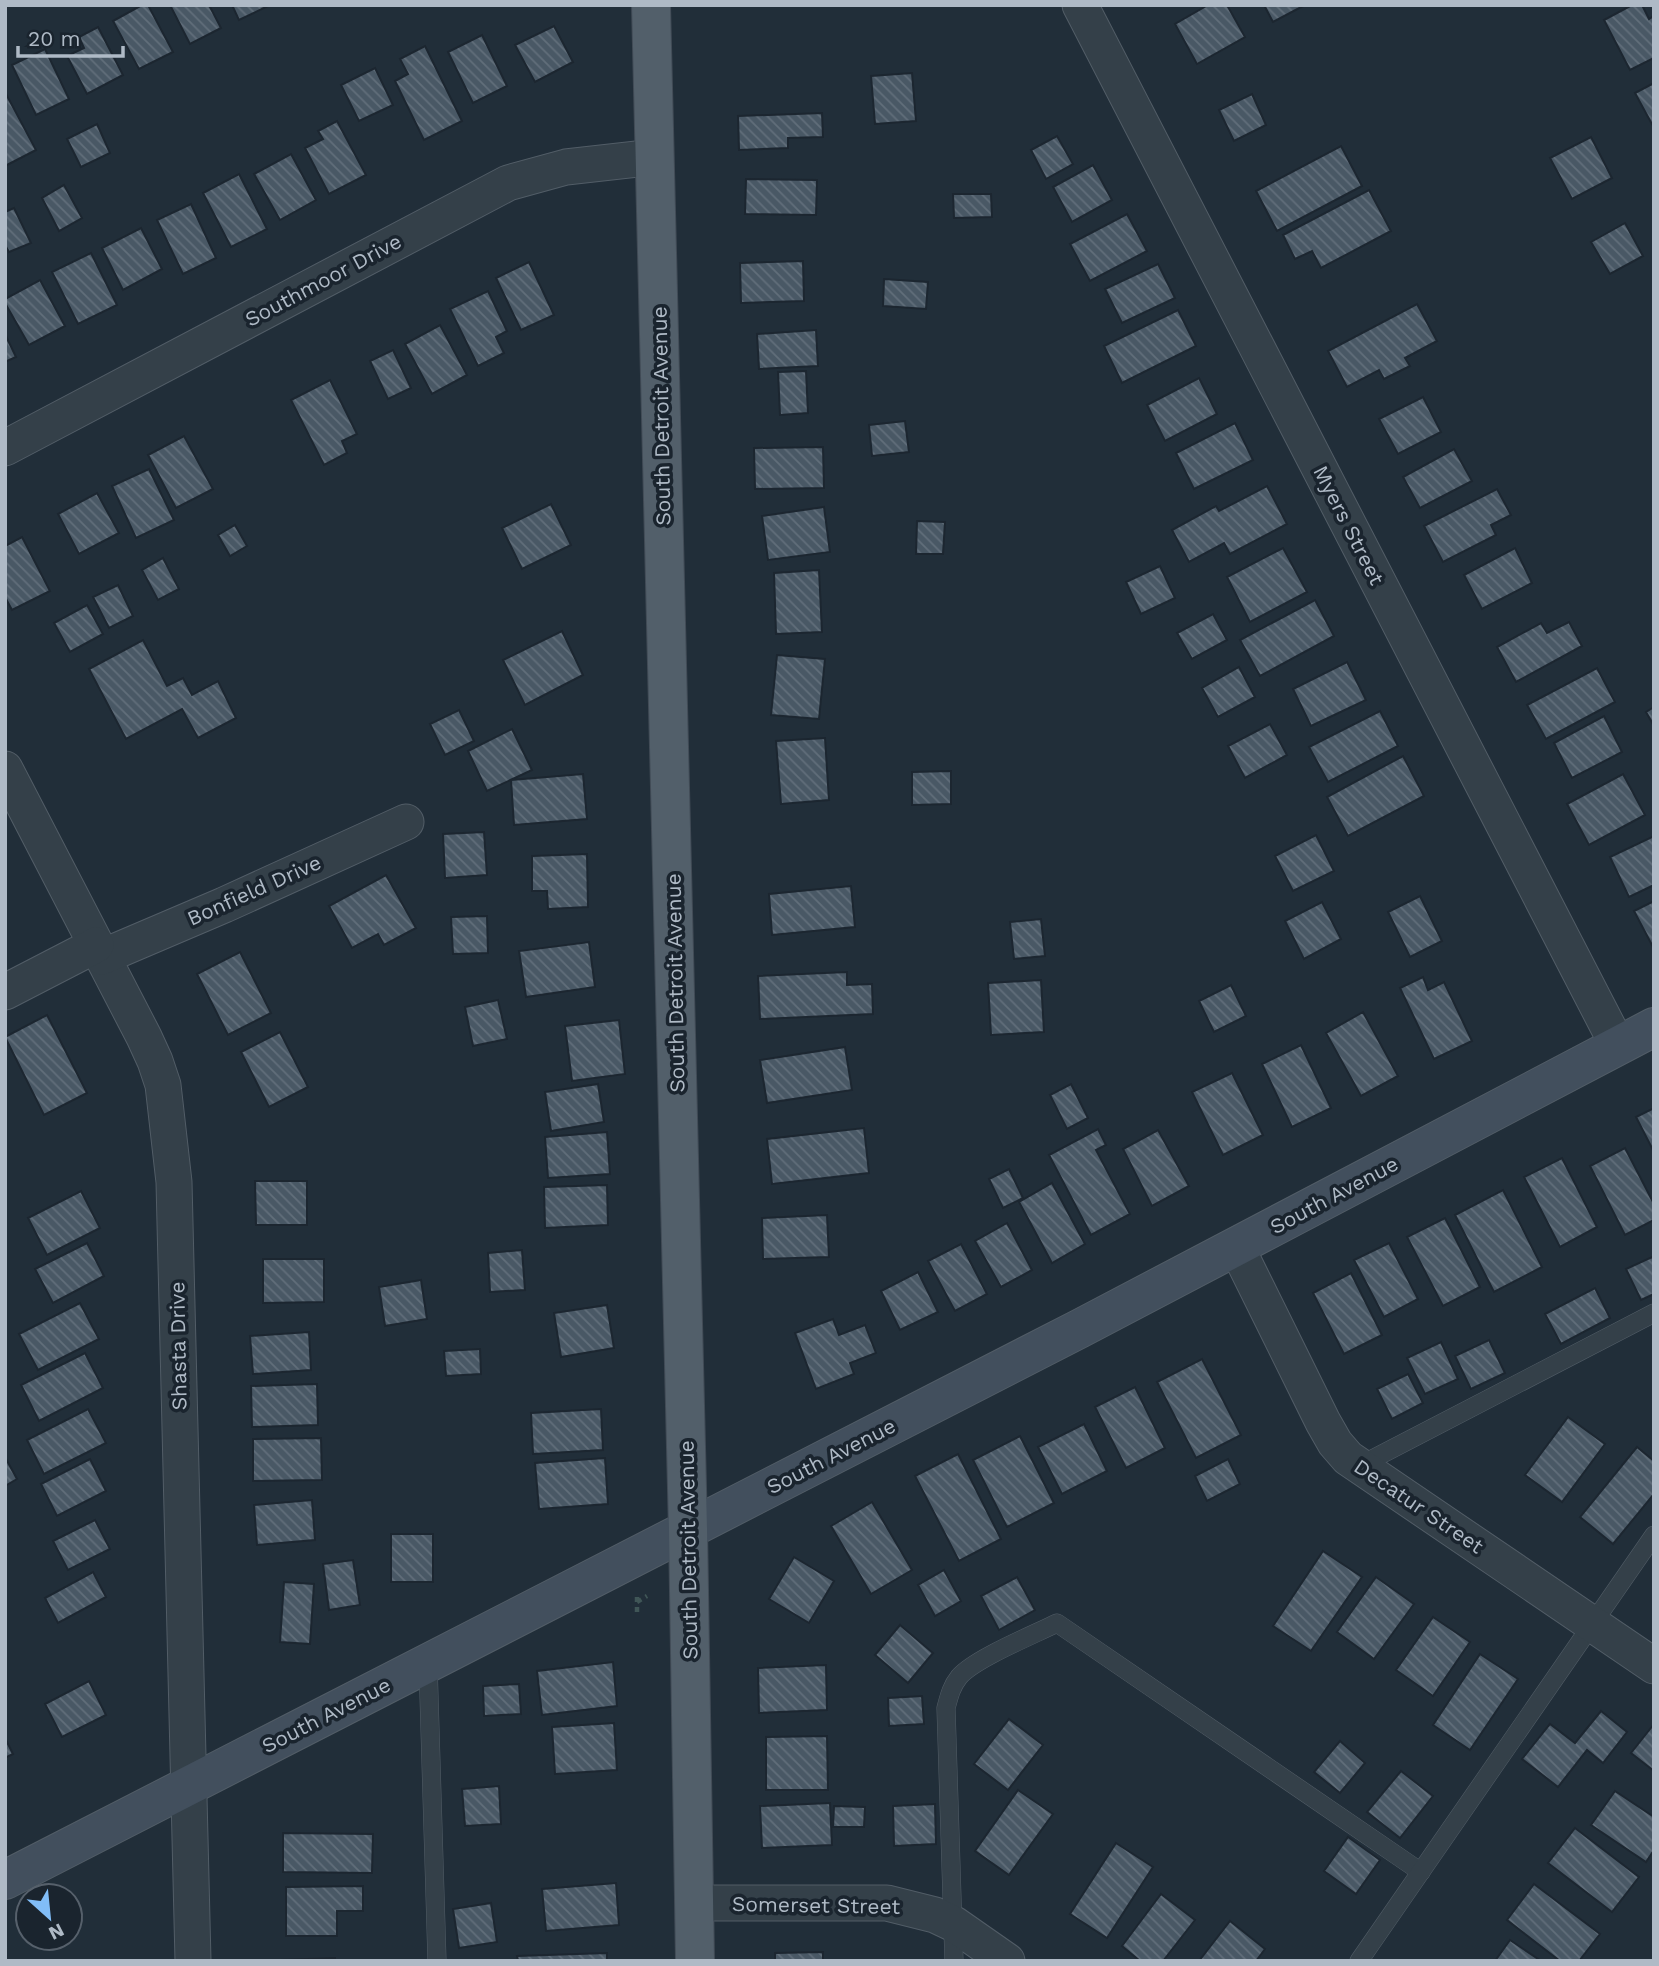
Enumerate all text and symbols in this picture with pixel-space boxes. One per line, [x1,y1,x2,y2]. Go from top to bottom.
scale bar [18,14,122,58]
text: 20 m [28,26,80,51]
street label: Southmoor Drive [241,228,405,332]
street label: South Detroit Avenue [647,306,675,526]
street label: Myers Street [1308,461,1390,589]
street label: Bonfield Drive [183,849,325,931]
street label: South Detroit Avenue [661,873,689,1093]
street label: South Avenue [1266,1151,1402,1239]
street label: Shasta Drive [164,1281,192,1411]
street label: South Avenue [762,1413,900,1499]
street label: South Detroit Avenue [674,1440,702,1660]
street label: Decatur Street [1350,1454,1489,1559]
street label: South Avenue [257,1672,395,1758]
north arrow [14,1882,84,1952]
street label: Somerset Street [732,1891,901,1919]
text: N [45,1918,68,1945]

